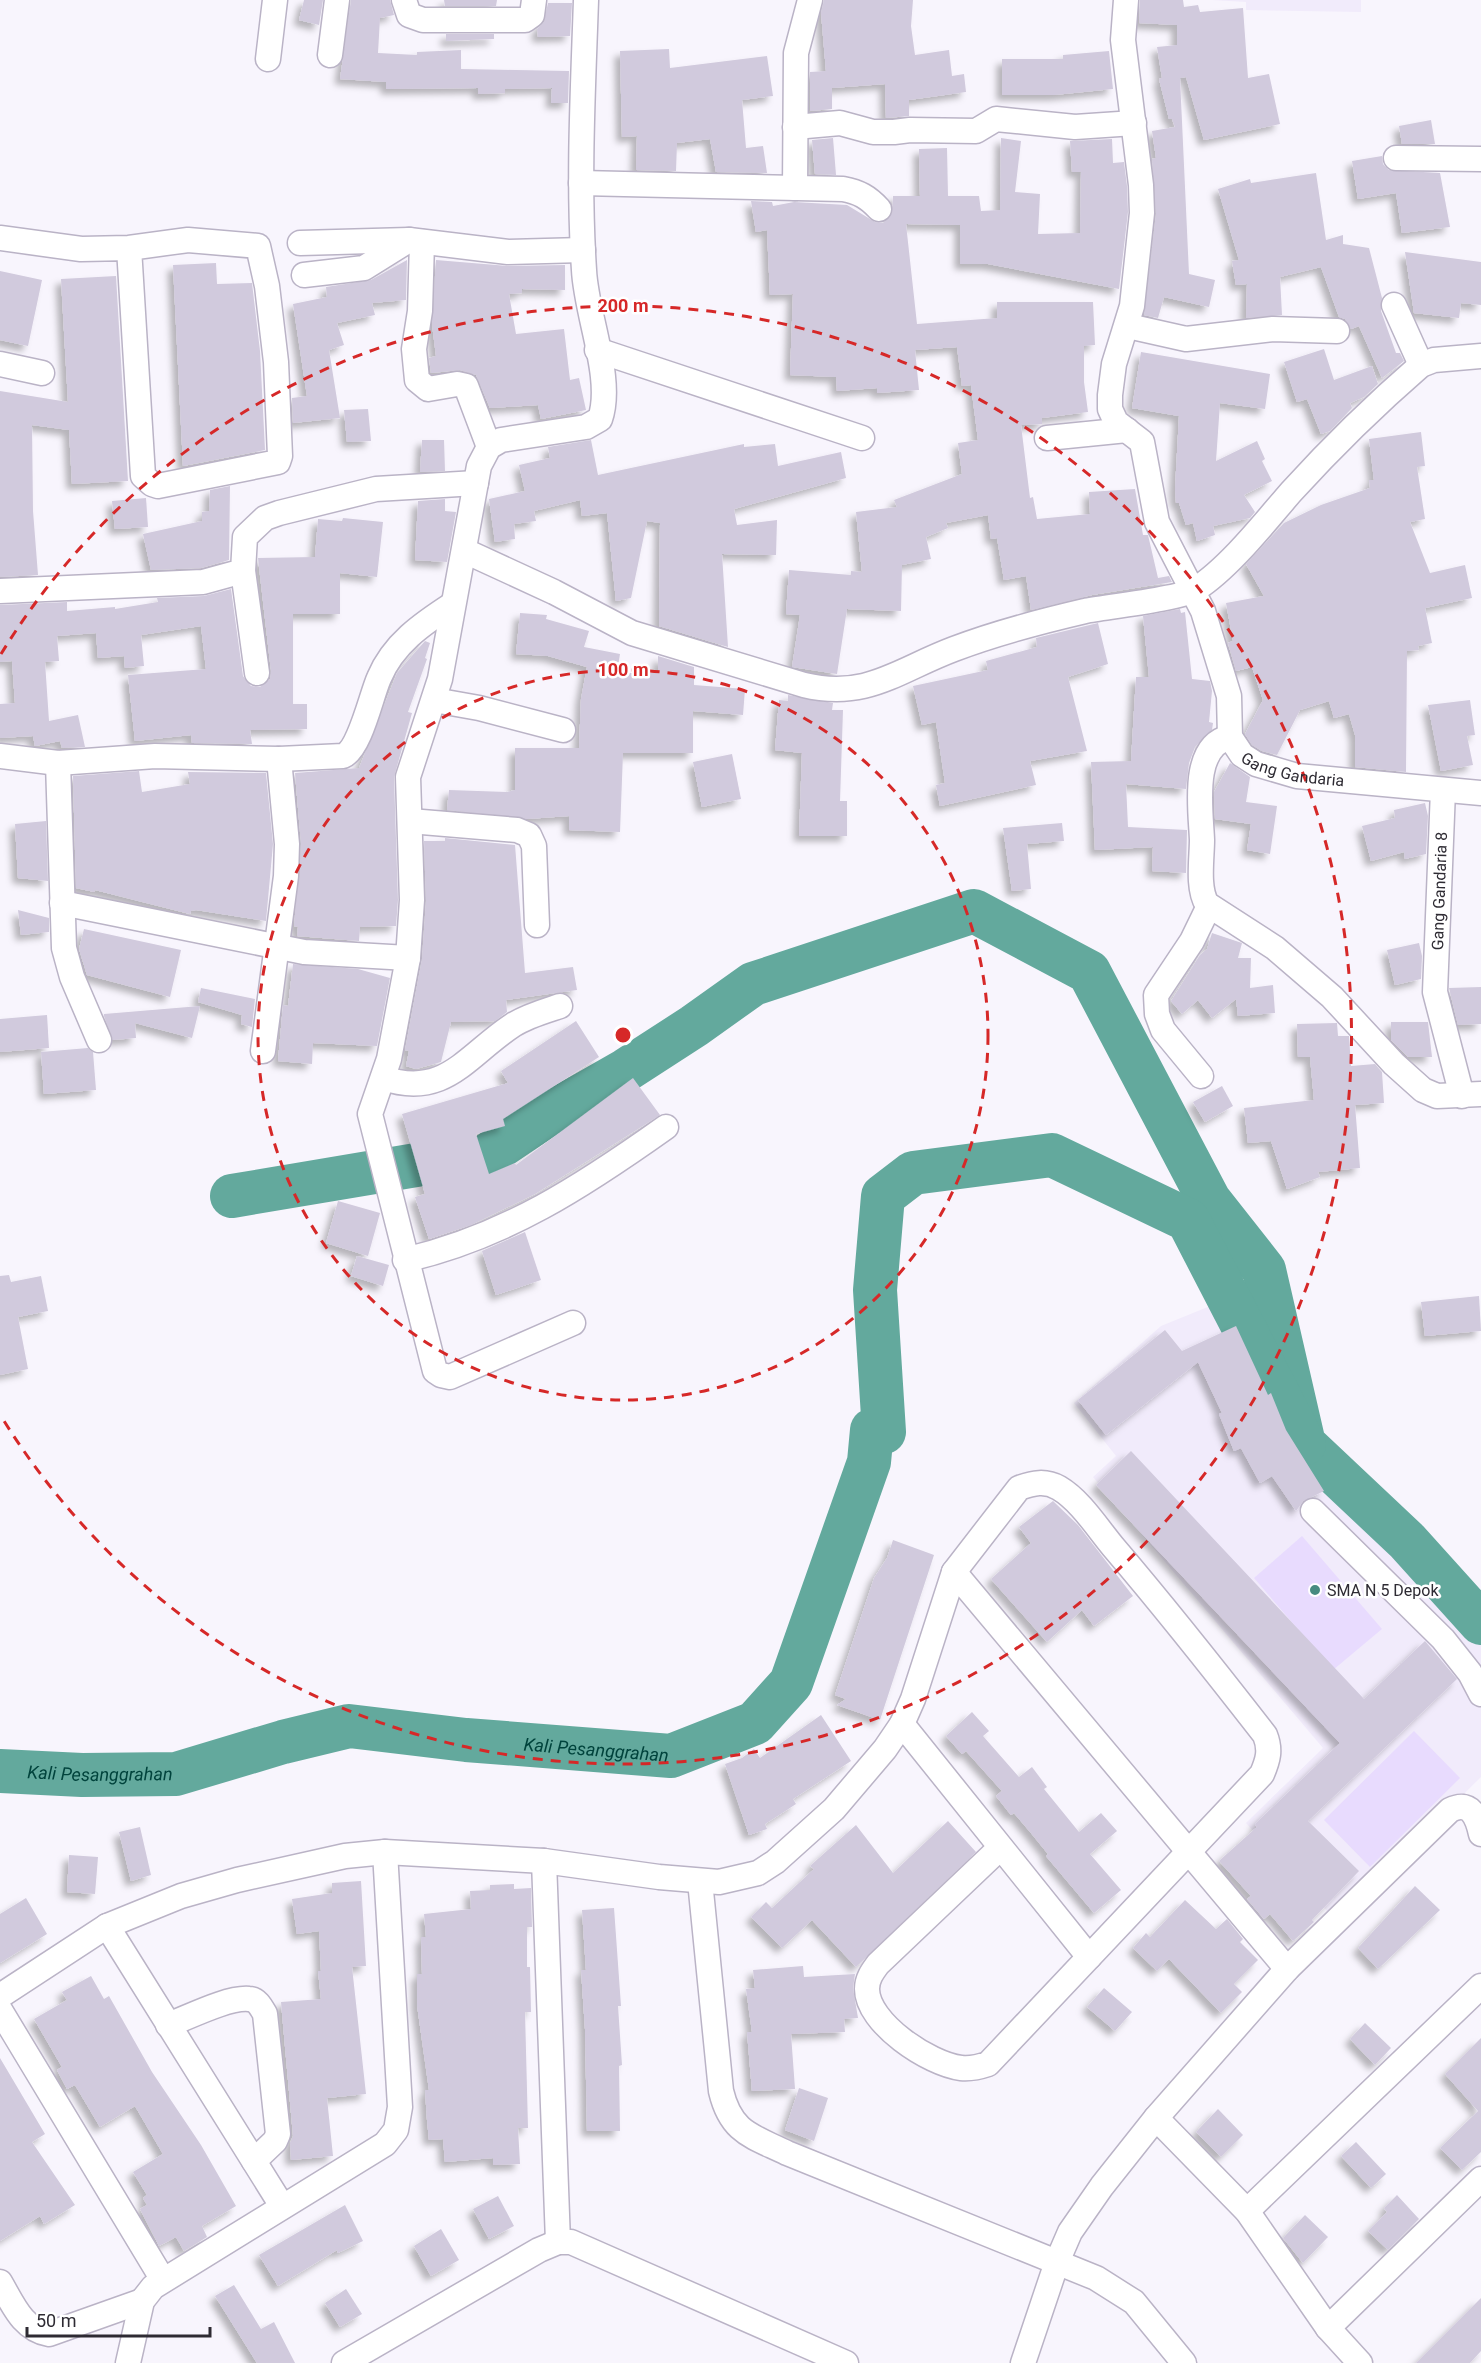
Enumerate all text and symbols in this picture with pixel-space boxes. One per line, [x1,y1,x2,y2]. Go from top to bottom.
text: 200 m [597,295,649,316]
text: 100 m [597,659,649,680]
street label: Gang Gandaria [1238,748,1345,790]
street label: Gang Gandaria 8 [1428,831,1451,951]
centre of rings [613,1025,633,1045]
place label: SMA N 5 Depok [1327,1581,1439,1600]
marker: SMA N 5 Depok [1308,1583,1322,1597]
water label: Kali Pesanggrahan [523,1734,669,1766]
water label: Kali Pesanggrahan [27,1761,173,1785]
scale bar [27,2300,210,2338]
text: 50 m [36,2310,76,2331]

